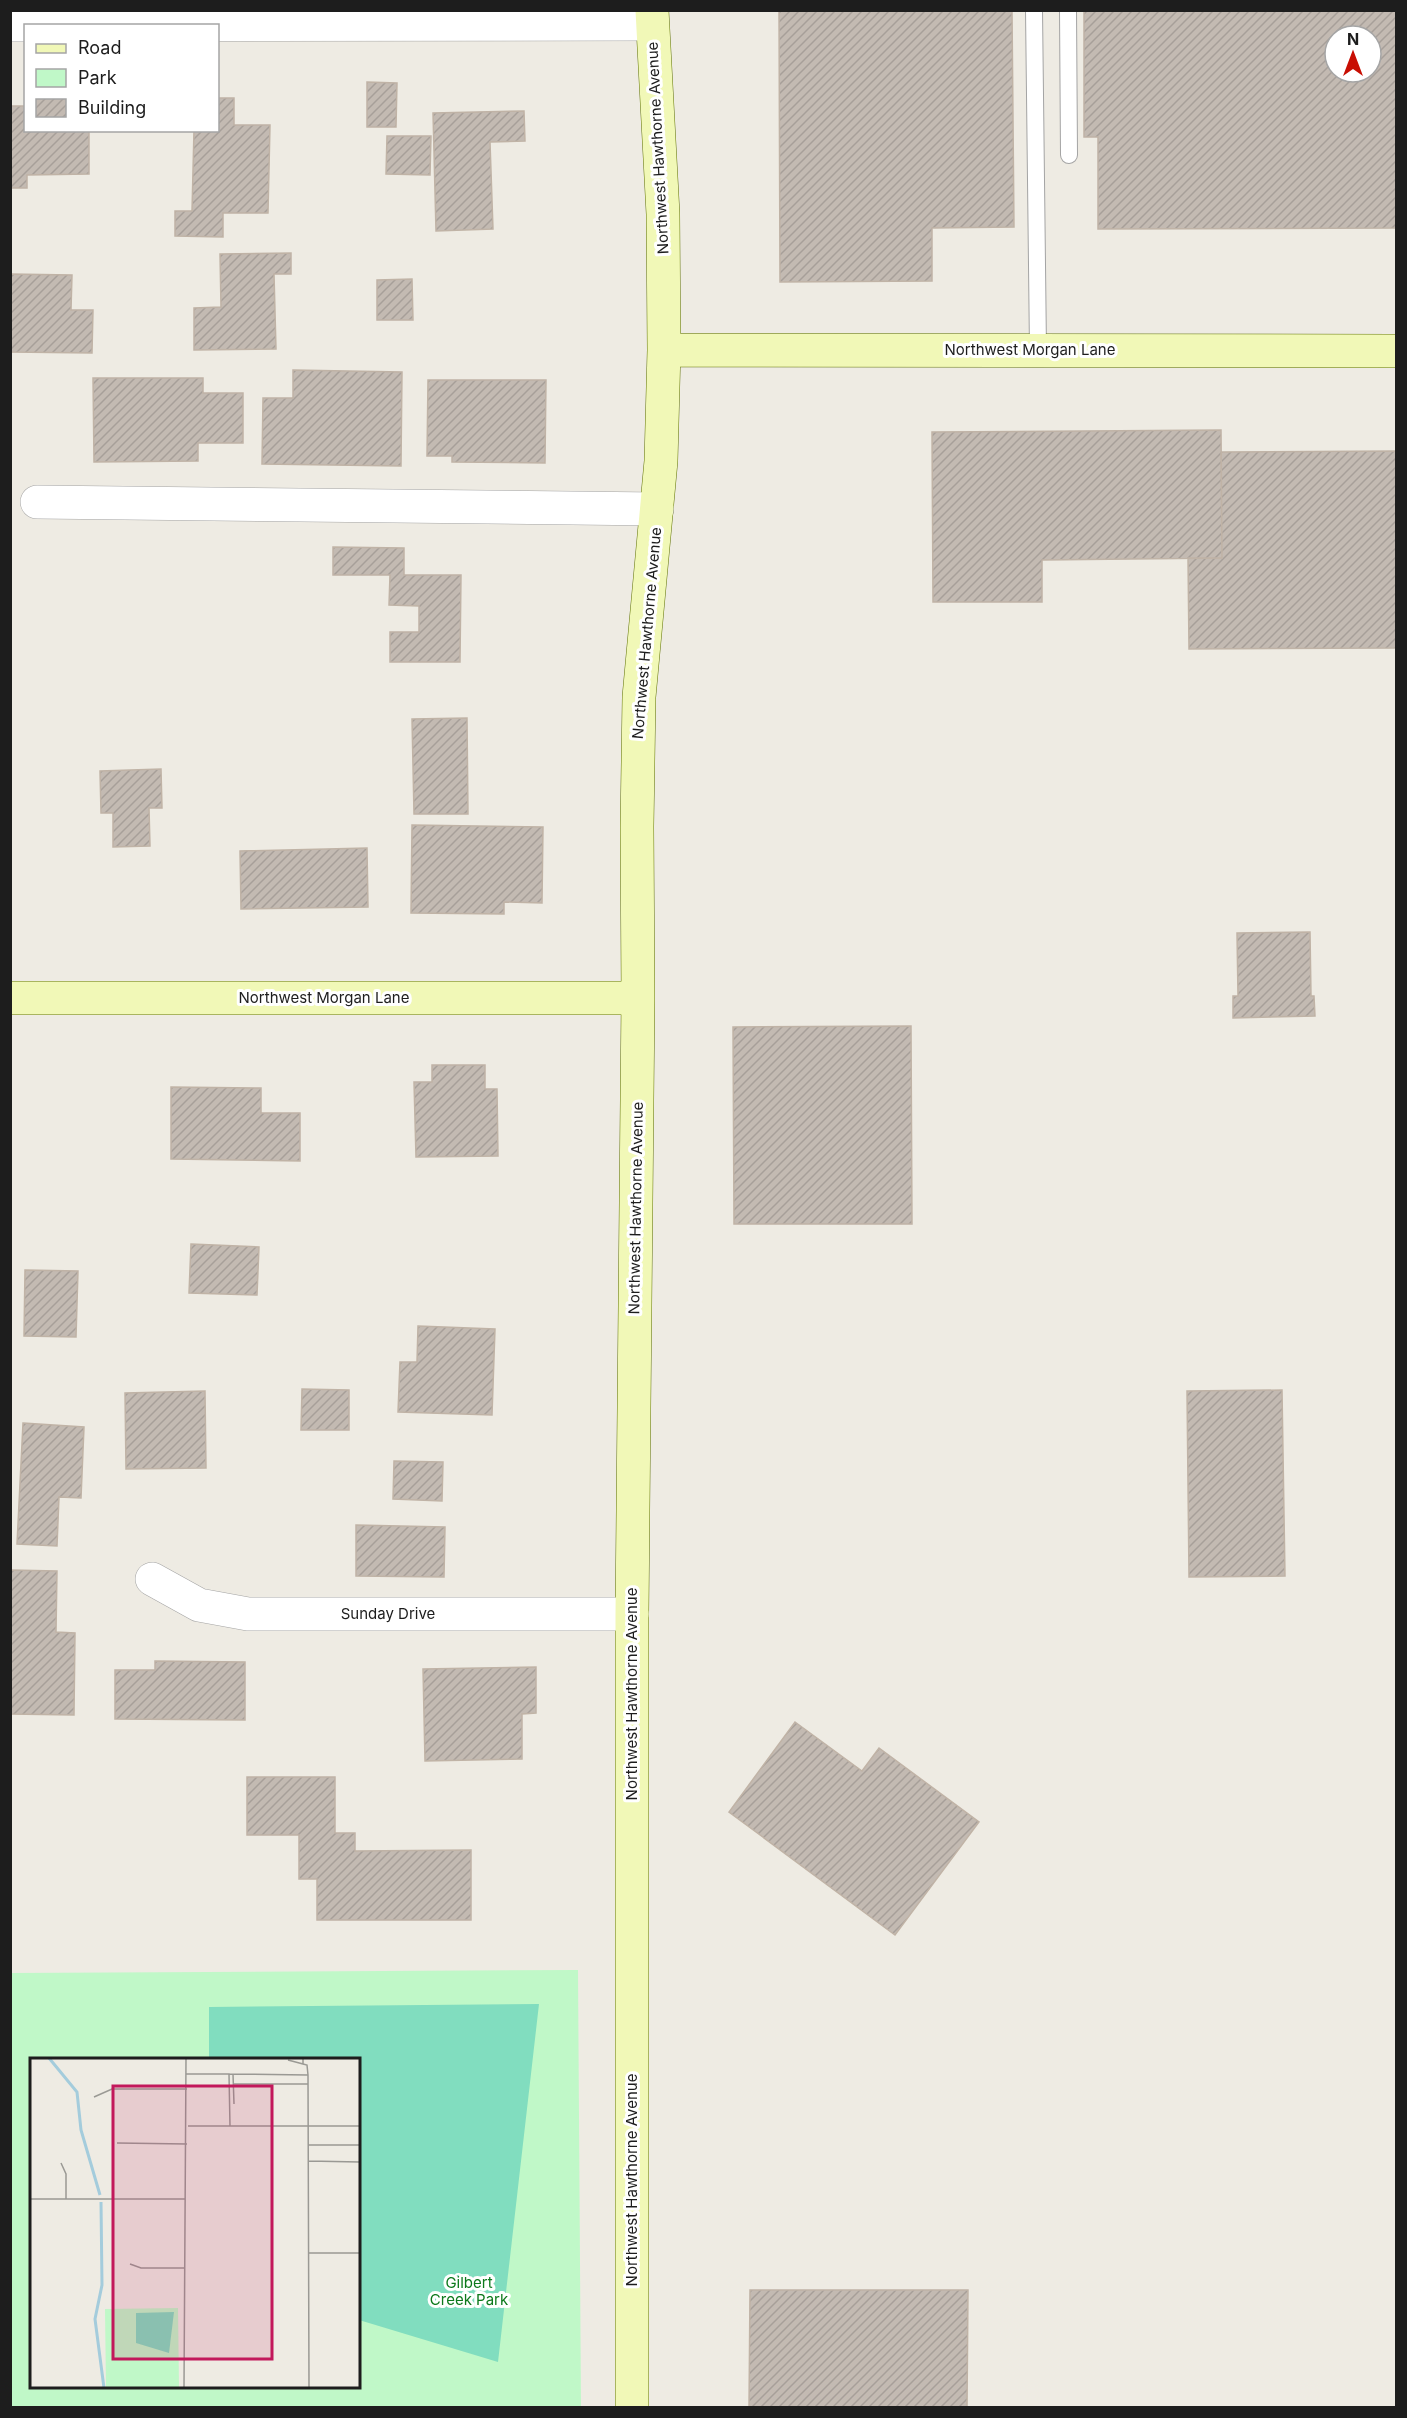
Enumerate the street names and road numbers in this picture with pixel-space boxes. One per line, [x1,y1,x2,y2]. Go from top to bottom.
street label: Northwest Hawthorne Avenue [642,41,673,255]
street label: Northwest Morgan Lane [945,340,1115,359]
street label: Northwest Hawthorne Avenue [628,526,665,740]
street label: Northwest Morgan Lane [239,988,409,1007]
street label: Northwest Hawthorne Avenue [624,1101,647,1315]
street label: Northwest Hawthorne Avenue [622,1588,641,1800]
street label: Sunday Drive [341,1604,435,1623]
street label: Northwest Hawthorne Avenue [622,2074,641,2286]

